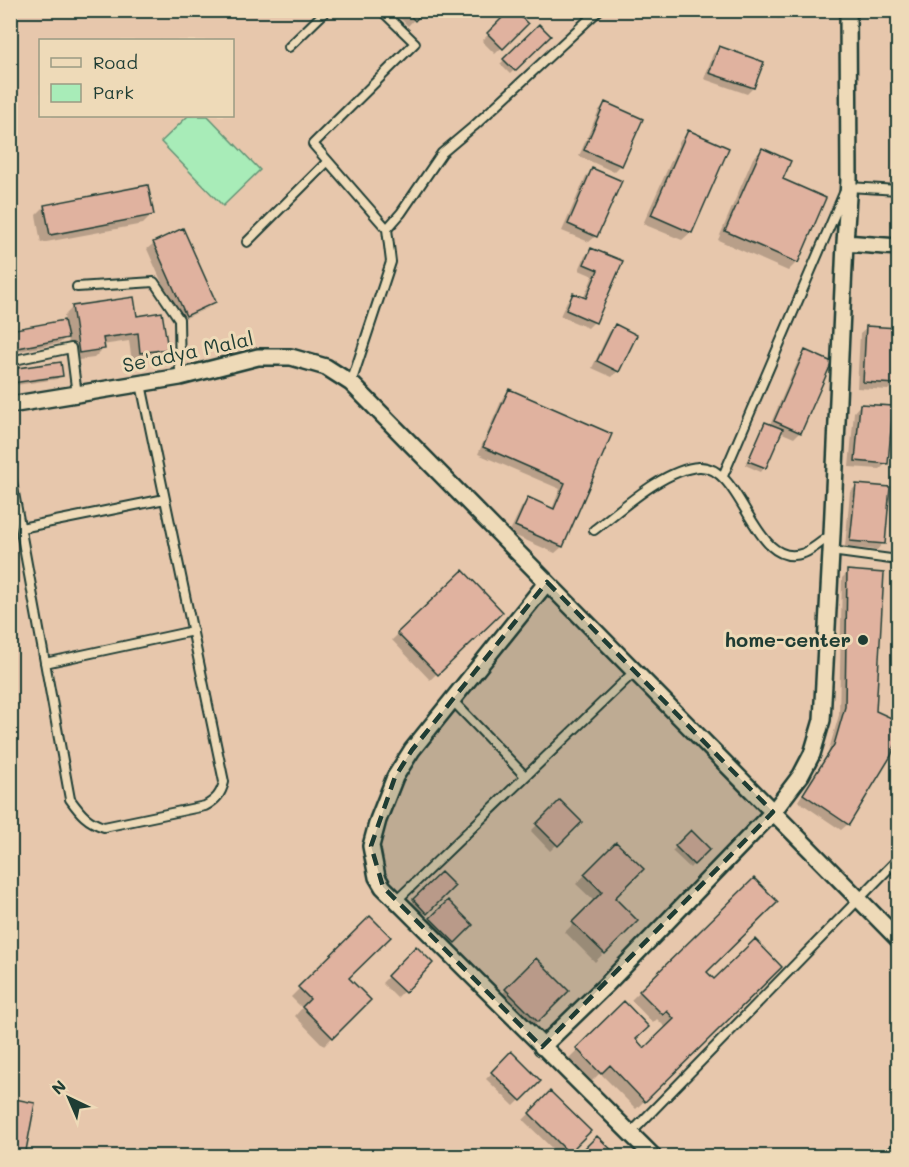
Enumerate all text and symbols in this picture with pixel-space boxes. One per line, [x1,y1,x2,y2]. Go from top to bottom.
legend [39,39,234,117]
text: Road [93,50,138,74]
text: Park [93,80,134,104]
street label: Se'adya Malal [120,324,256,378]
place label: home-center [724,626,851,652]
marker: home-center [856,633,870,647]
north arrow [39,1068,99,1128]
text: N [47,1075,70,1099]

